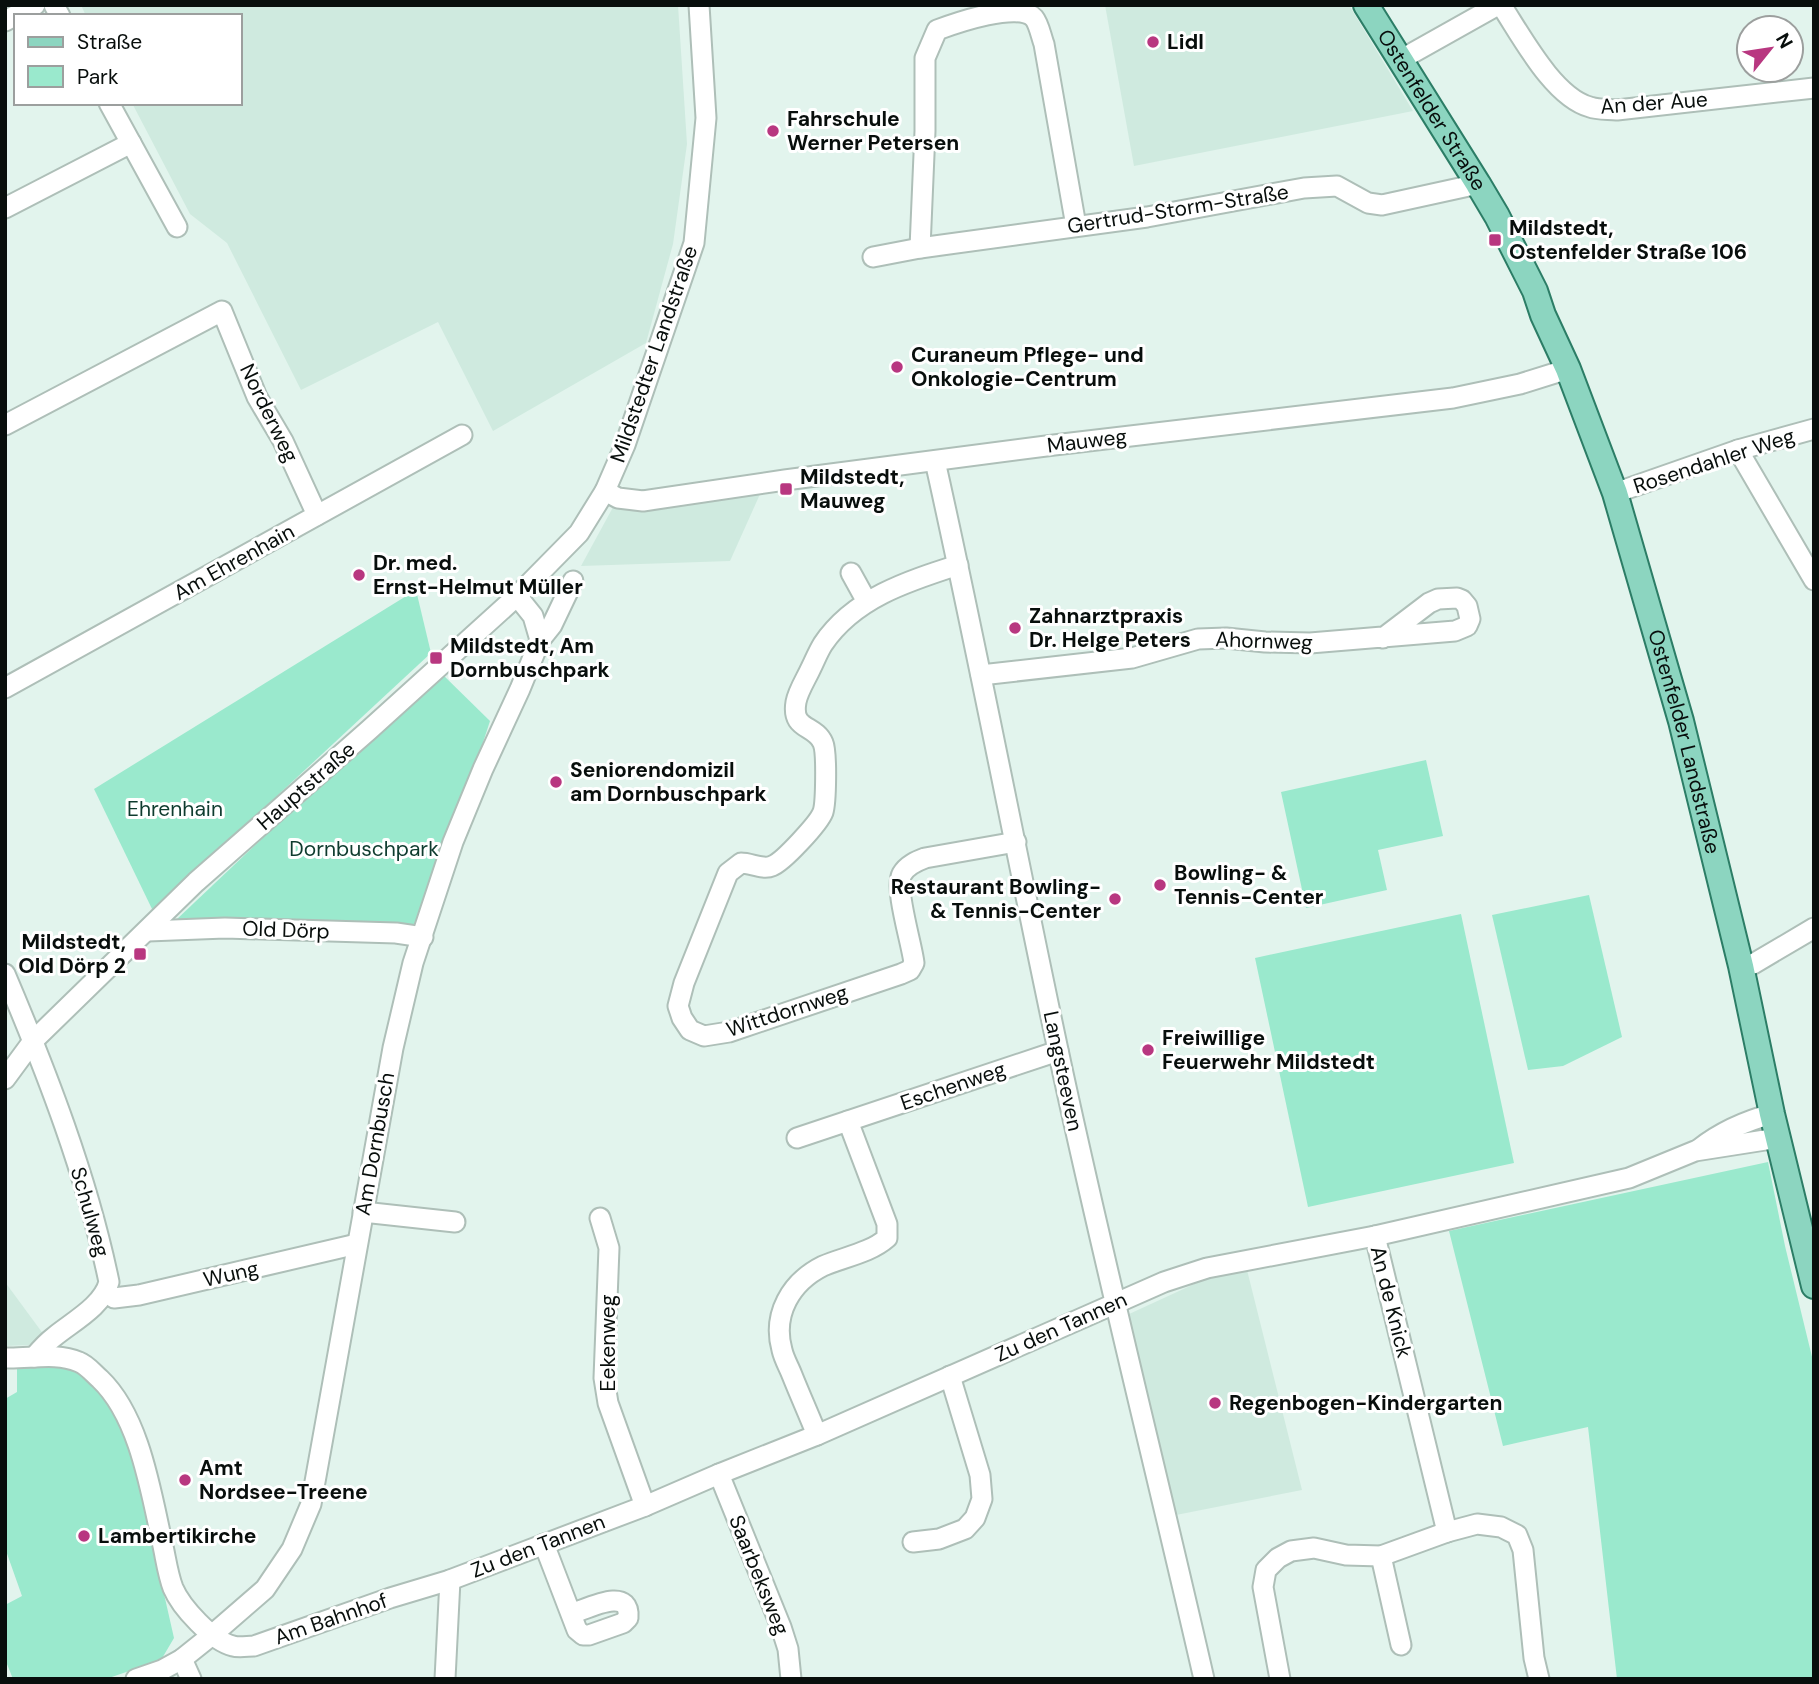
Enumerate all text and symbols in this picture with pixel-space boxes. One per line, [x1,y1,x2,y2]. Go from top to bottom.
legend [14,14,242,105]
north arrow [1735,14,1805,84]
street label: Ostenfelder Straße [1371,24,1493,196]
text: Straße [77,28,142,56]
place label: Lidl [1167,28,1204,56]
text: N [1770,28,1799,53]
marker: Lidl [1145,34,1161,50]
text: Park [77,63,119,91]
street label: An der Aue [1599,85,1709,121]
place label: Fahrschule Werner Petersen [787,105,959,157]
marker: Fahrschule Werner Petersen [765,123,781,139]
street label: Gertrud-Storm-Straße [1065,178,1291,240]
place label: Mildstedt, Ostenfelder Straße 106 [1509,214,1747,266]
marker: Mildstedt, Ostenfelder Straße 106 [1487,232,1503,248]
street label: Mildstedter Landstraße [604,242,704,466]
place label: Curaneum Pflege- und Onkologie-Centrum [911,341,1144,393]
street label: Norderweg [233,359,305,467]
marker: Curaneum Pflege- und Onkologie-Centrum [889,359,905,375]
street label: Mauweg [1045,422,1129,460]
street label: Rosendahler Weg [1630,422,1799,500]
place label: Mildstedt, Mauweg [800,463,905,515]
marker: Mildstedt, Mauweg [778,481,794,497]
street label: Am Ehrenhain [169,517,299,607]
place label: Dr. med. Ernst-Helmut Müller [373,549,583,601]
marker: Dr. med. Ernst-Helmut Müller [351,567,367,583]
place label: Zahnarztpraxis Dr. Helge Peters [1029,602,1191,654]
marker: Zahnarztpraxis Dr. Helge Peters [1007,620,1023,636]
street label: Ahornweg [1215,625,1313,657]
street label: Ostenfelder Landstraße [1641,626,1727,857]
place label: Mildstedt, Am Dornbuschpark [450,632,610,684]
marker: Mildstedt, Am Dornbuschpark [428,650,444,666]
street label: Hauptstraße [251,735,361,837]
place label: Seniorendomizil am Dornbuschpark [570,756,767,808]
marker: Seniorendomizil am Dornbuschpark [548,774,564,790]
park label: Ehrenhain [127,795,223,823]
park label: Dornbuschpark [289,835,439,863]
place label: Bowling- & Tennis-Center [1174,859,1324,911]
place label: Restaurant Bowling- & Tennis-Center [891,873,1101,925]
marker: Bowling- & Tennis-Center [1152,877,1168,893]
marker: Restaurant Bowling- & Tennis-Center [1107,891,1123,907]
street label: Old Dörp [242,914,330,946]
place label: Mildstedt, Old Dörp 2 [18,928,126,980]
marker: Mildstedt, Old Dörp 2 [132,946,148,962]
street label: Wittdornweg [723,978,852,1044]
street label: Langsteeven [1037,1008,1089,1134]
place label: Freiwillige Feuerwehr Mildstedt [1162,1024,1375,1076]
marker: Freiwillige Feuerwehr Mildstedt [1140,1042,1156,1058]
street label: Eschenweg [897,1055,1010,1117]
street label: Am Dornbusch [349,1070,401,1218]
street label: Schulweg [64,1164,116,1260]
street label: An de Knick [1364,1243,1419,1361]
street label: Wung [201,1254,262,1294]
street label: Zu den Tannen [991,1285,1131,1369]
street label: Eekenweg [594,1294,622,1391]
place label: Regenbogen-Kindergarten [1229,1389,1502,1417]
marker: Regenbogen-Kindergarten [1207,1395,1223,1411]
place label: Amt Nordsee-Treene [199,1454,368,1506]
marker: Amt Nordsee-Treene [177,1472,193,1488]
street label: Zu den Tannen [467,1508,609,1584]
street label: Saarbeksweg [722,1511,796,1639]
place label: Lambertikirche [98,1522,256,1550]
marker: Lambertikirche [76,1528,92,1544]
street label: Am Bahnhof [271,1587,391,1651]

